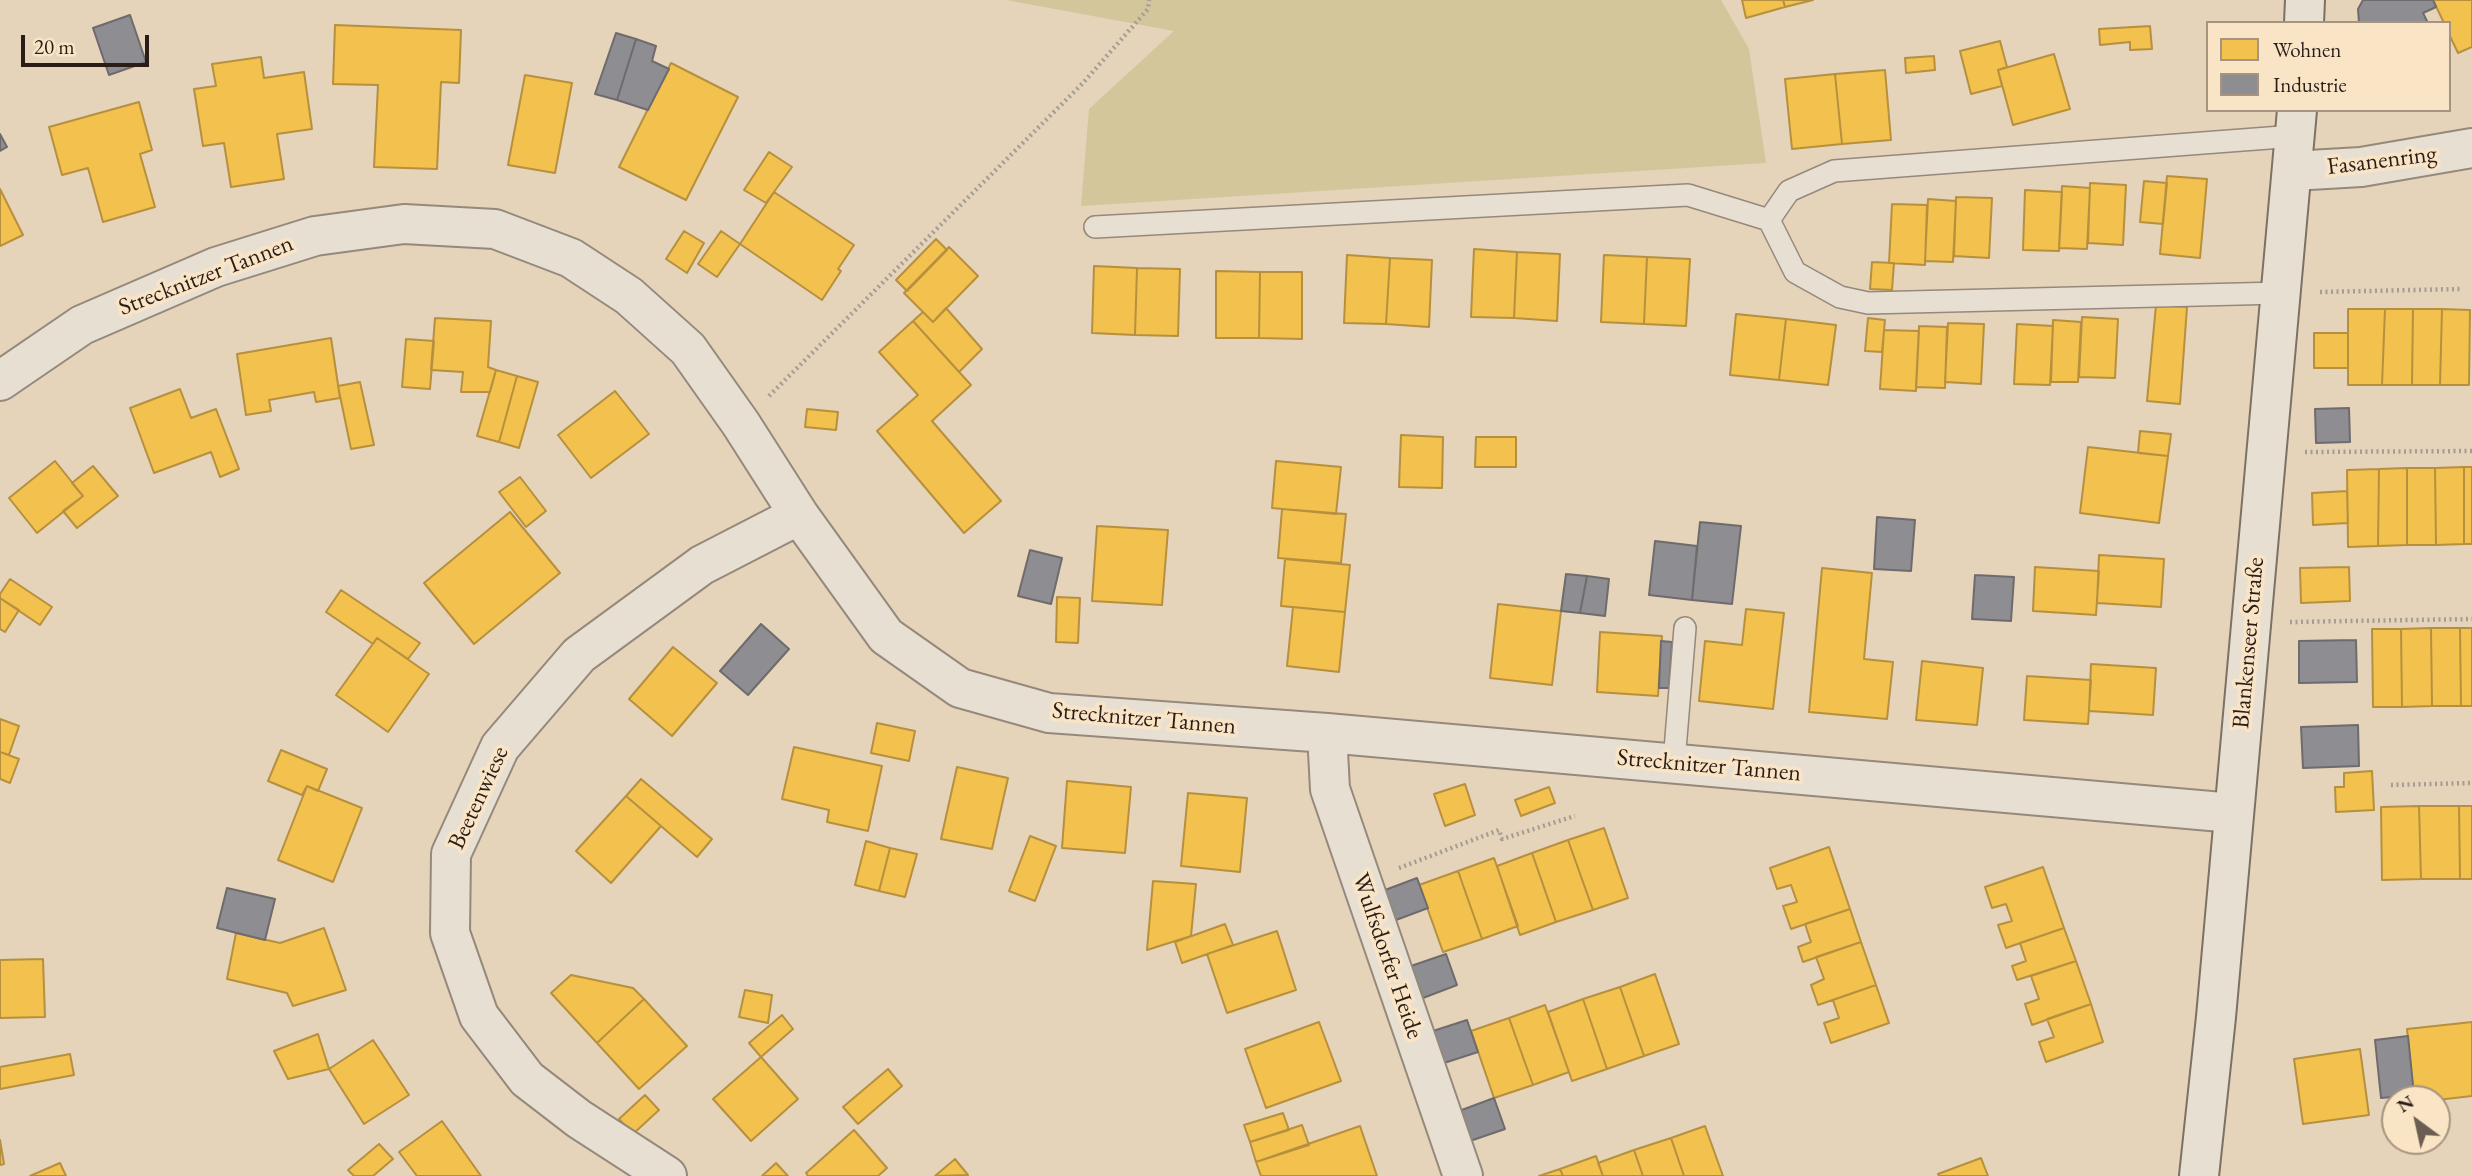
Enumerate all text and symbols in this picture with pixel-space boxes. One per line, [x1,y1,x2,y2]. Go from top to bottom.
scale bar [24,21,152,65]
legend [2206,21,2451,112]
text: 20 m [34,33,75,60]
text: Wohnen [2273,36,2341,63]
text: Industrie [2273,71,2347,98]
street label: Fasanenring [2326,140,2438,182]
street label: Strecknitzer Tannen [115,229,297,323]
street label: Blankenseer Straße [2227,556,2271,730]
street label: Strecknitzer Tannen [1051,697,1237,741]
street label: Beetenwiese [443,742,515,854]
street label: Strecknitzer Tannen [1616,744,1802,788]
street label: Wulfsdorfer Heide [1345,869,1429,1043]
north arrow [2381,1085,2451,1155]
text: N [2392,1089,2419,1118]

